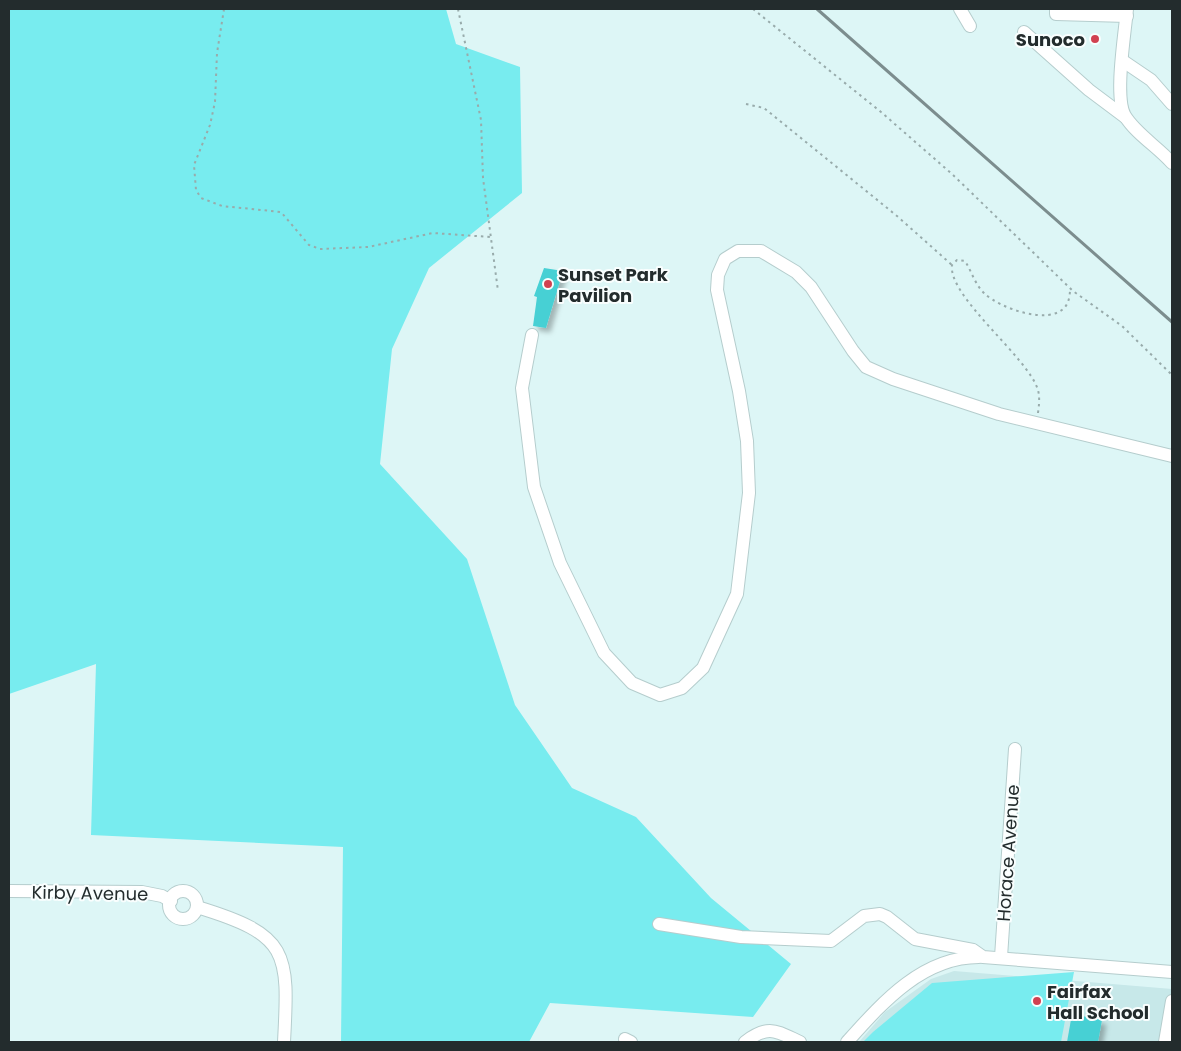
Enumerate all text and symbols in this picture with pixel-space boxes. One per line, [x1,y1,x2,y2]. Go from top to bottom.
place label: Sunoco [1016,27,1085,52]
marker: Sunoco [1089,33,1101,45]
place label: Sunset Park Pavilion [558,262,669,308]
marker: Sunset Park Pavilion [542,278,554,290]
street label: Horace Avenue [991,784,1025,922]
street label: Kirby Avenue [31,879,149,907]
place label: Fairfax Hall School [1047,979,1149,1025]
marker: Fairfax Hall School [1031,995,1043,1007]

